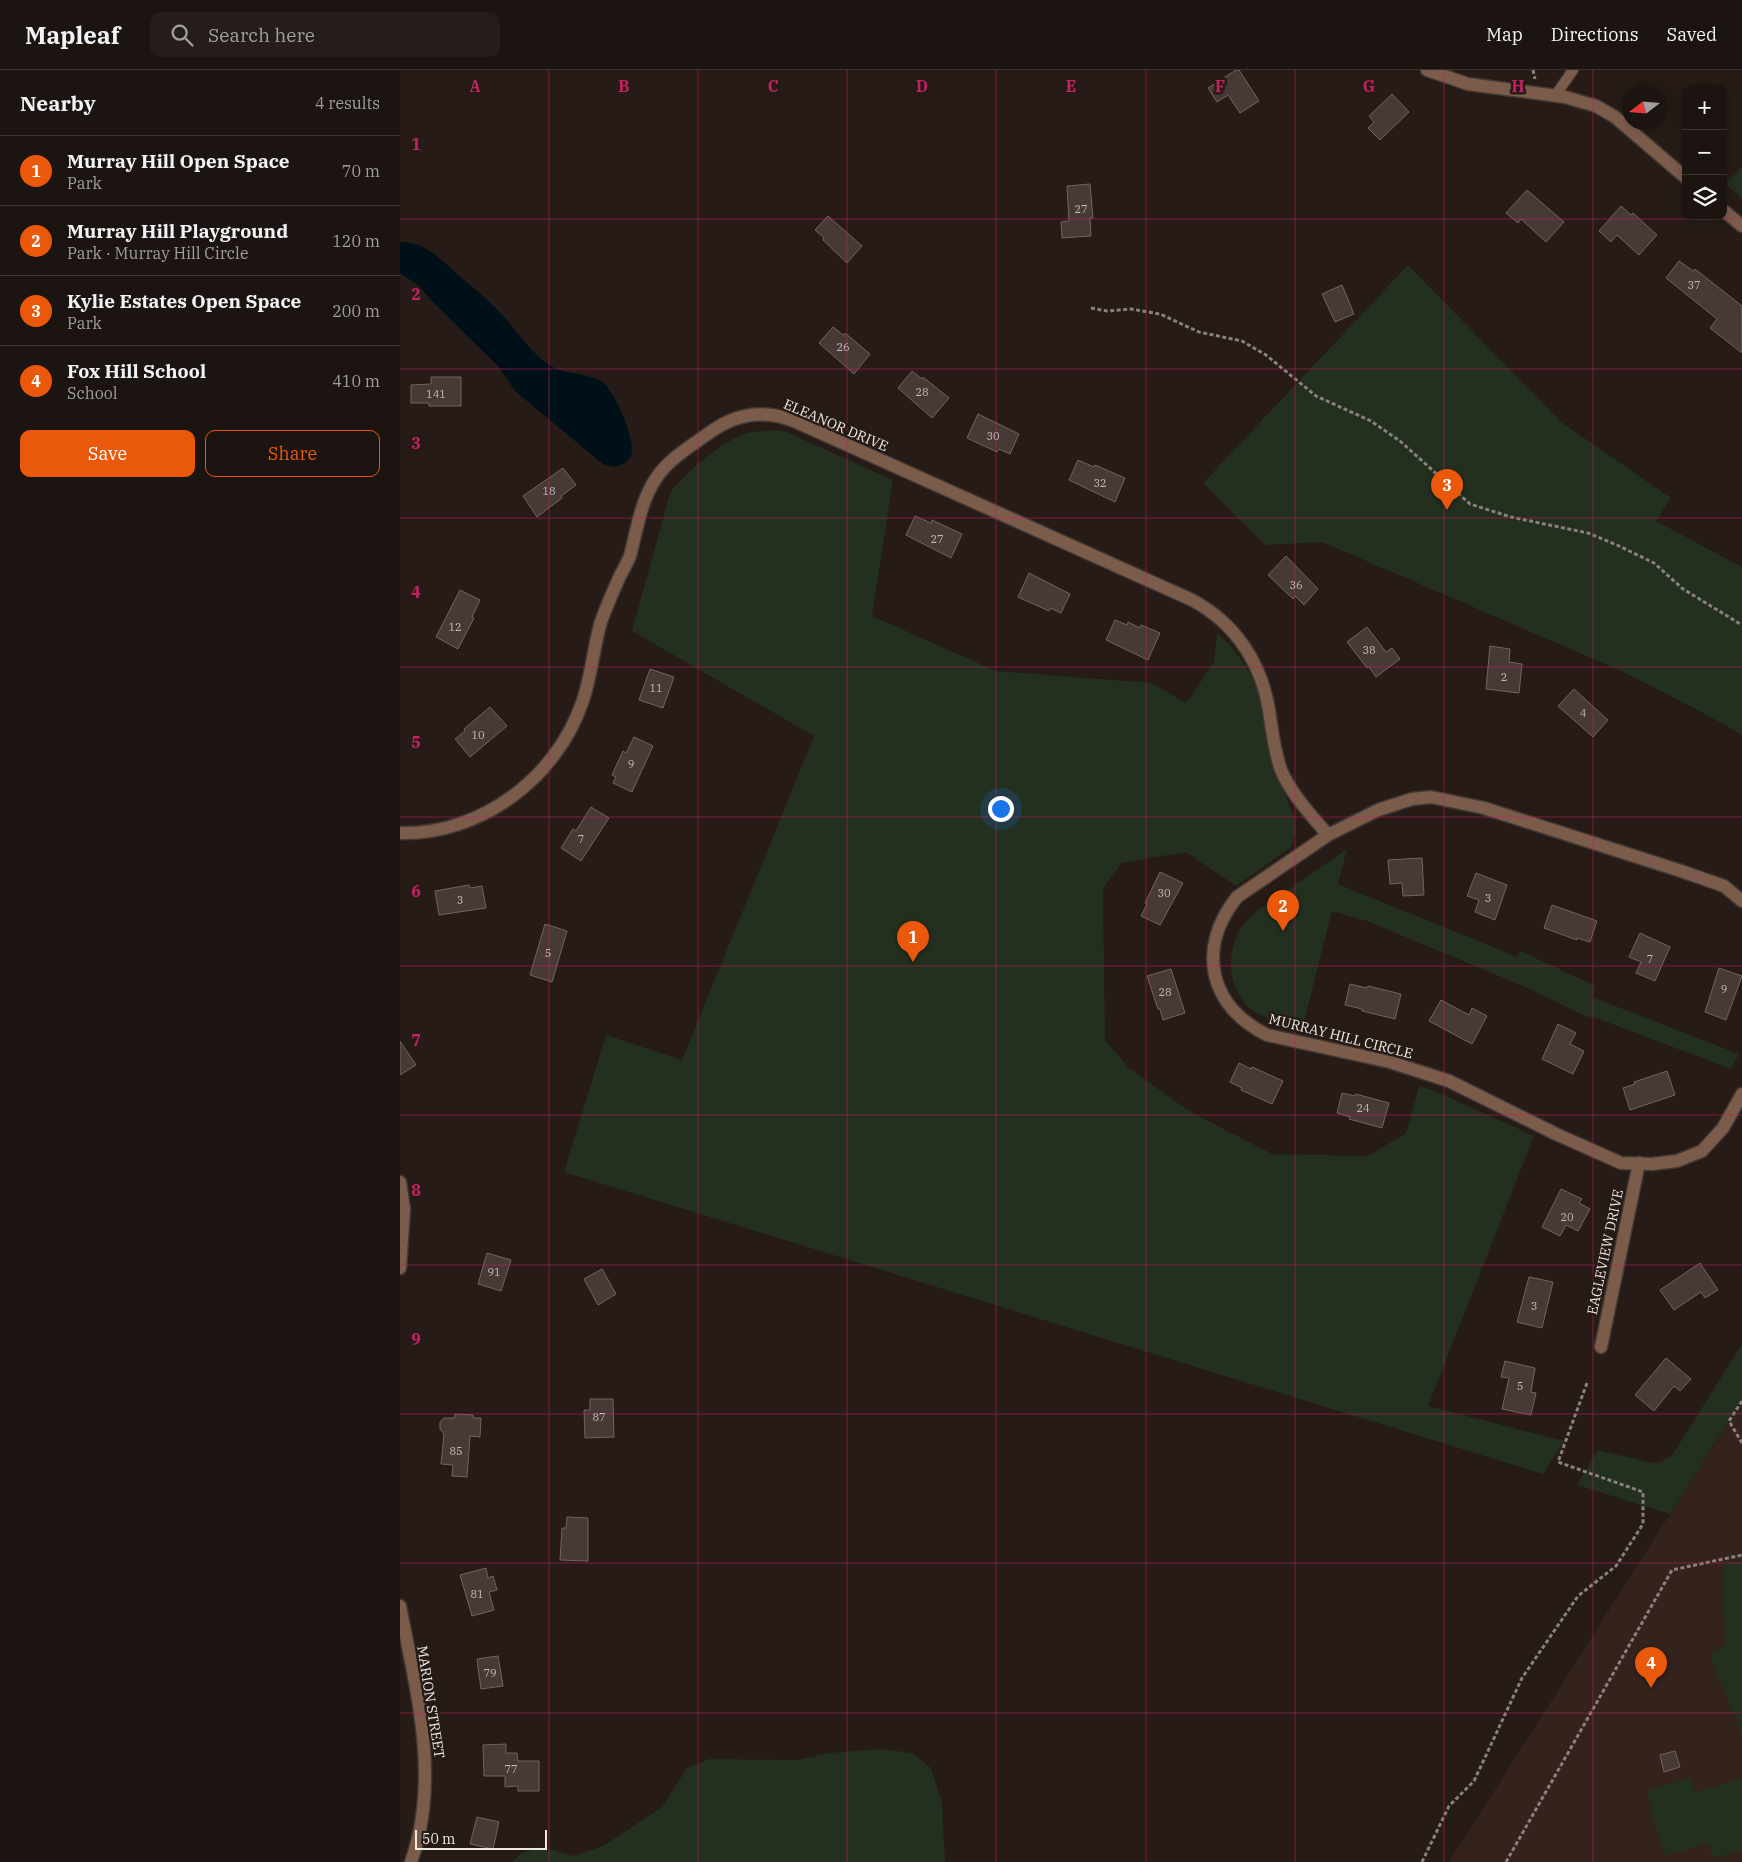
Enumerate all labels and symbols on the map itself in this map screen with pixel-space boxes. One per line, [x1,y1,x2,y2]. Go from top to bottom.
text: A [469,76,481,96]
text: B [618,76,630,96]
text: C [768,76,778,96]
text: D [916,76,928,96]
text: E [1066,76,1076,96]
text: F [1215,76,1225,96]
text: G [1363,76,1375,96]
text: H [1512,76,1525,96]
north arrow [1622,85,1667,130]
text: 1 [411,134,421,154]
house number: 27 [1074,202,1088,216]
house number: 37 [1687,278,1701,292]
text: 2 [411,284,421,304]
house number: 26 [836,340,850,354]
house number: 28 [915,385,929,399]
house number: 141 [426,387,446,401]
street label: ELEANOR DRIVE [781,395,891,455]
house number: 30 [986,429,1000,443]
text: 3 [411,433,421,453]
pin: 3 [1431,469,1463,510]
house number: 32 [1093,476,1107,490]
house number: 18 [542,484,556,498]
house number: 27 [930,532,944,546]
house number: 36 [1289,578,1303,592]
text: 4 [411,582,421,602]
house number: 12 [448,620,462,634]
house number: 38 [1362,643,1376,657]
house number: 2 [1501,670,1507,684]
house number: 11 [649,681,663,695]
house number: 4 [1580,706,1587,720]
house number: 10 [471,728,485,742]
text: 5 [411,732,421,752]
house number: 9 [628,757,634,771]
your location [988,796,1014,822]
house number: 7 [578,832,584,846]
text: 6 [411,881,421,901]
house number: 30 [1157,886,1171,900]
pin: 2 [1267,890,1299,931]
house number: 3 [1485,891,1491,905]
house number: 3 [457,893,463,907]
pin: 1 [897,921,929,962]
house number: 5 [545,946,551,960]
house number: 7 [1647,952,1653,966]
house number: 9 [1721,982,1727,996]
house number: 28 [1158,985,1172,999]
street label: MURRAY HILL CIRCLE [1267,1009,1415,1063]
text: 7 [411,1030,421,1050]
house number: 24 [1356,1101,1370,1115]
text: 8 [411,1180,421,1200]
street label: EAGLEVIEW DRIVE [1583,1188,1627,1316]
house number: 20 [1560,1210,1574,1224]
house number: 91 [487,1265,501,1279]
house number: 3 [1531,1299,1537,1313]
text: 9 [411,1329,421,1349]
house number: 5 [1517,1379,1523,1393]
house number: 87 [592,1410,606,1424]
house number: 85 [449,1444,463,1458]
house number: 81 [470,1587,484,1601]
street label: MARION STREET [413,1644,449,1760]
pin: 4 [1635,1647,1667,1688]
house number: 79 [483,1666,497,1680]
house number: 77 [504,1762,518,1776]
scale bar [415,1827,548,1850]

